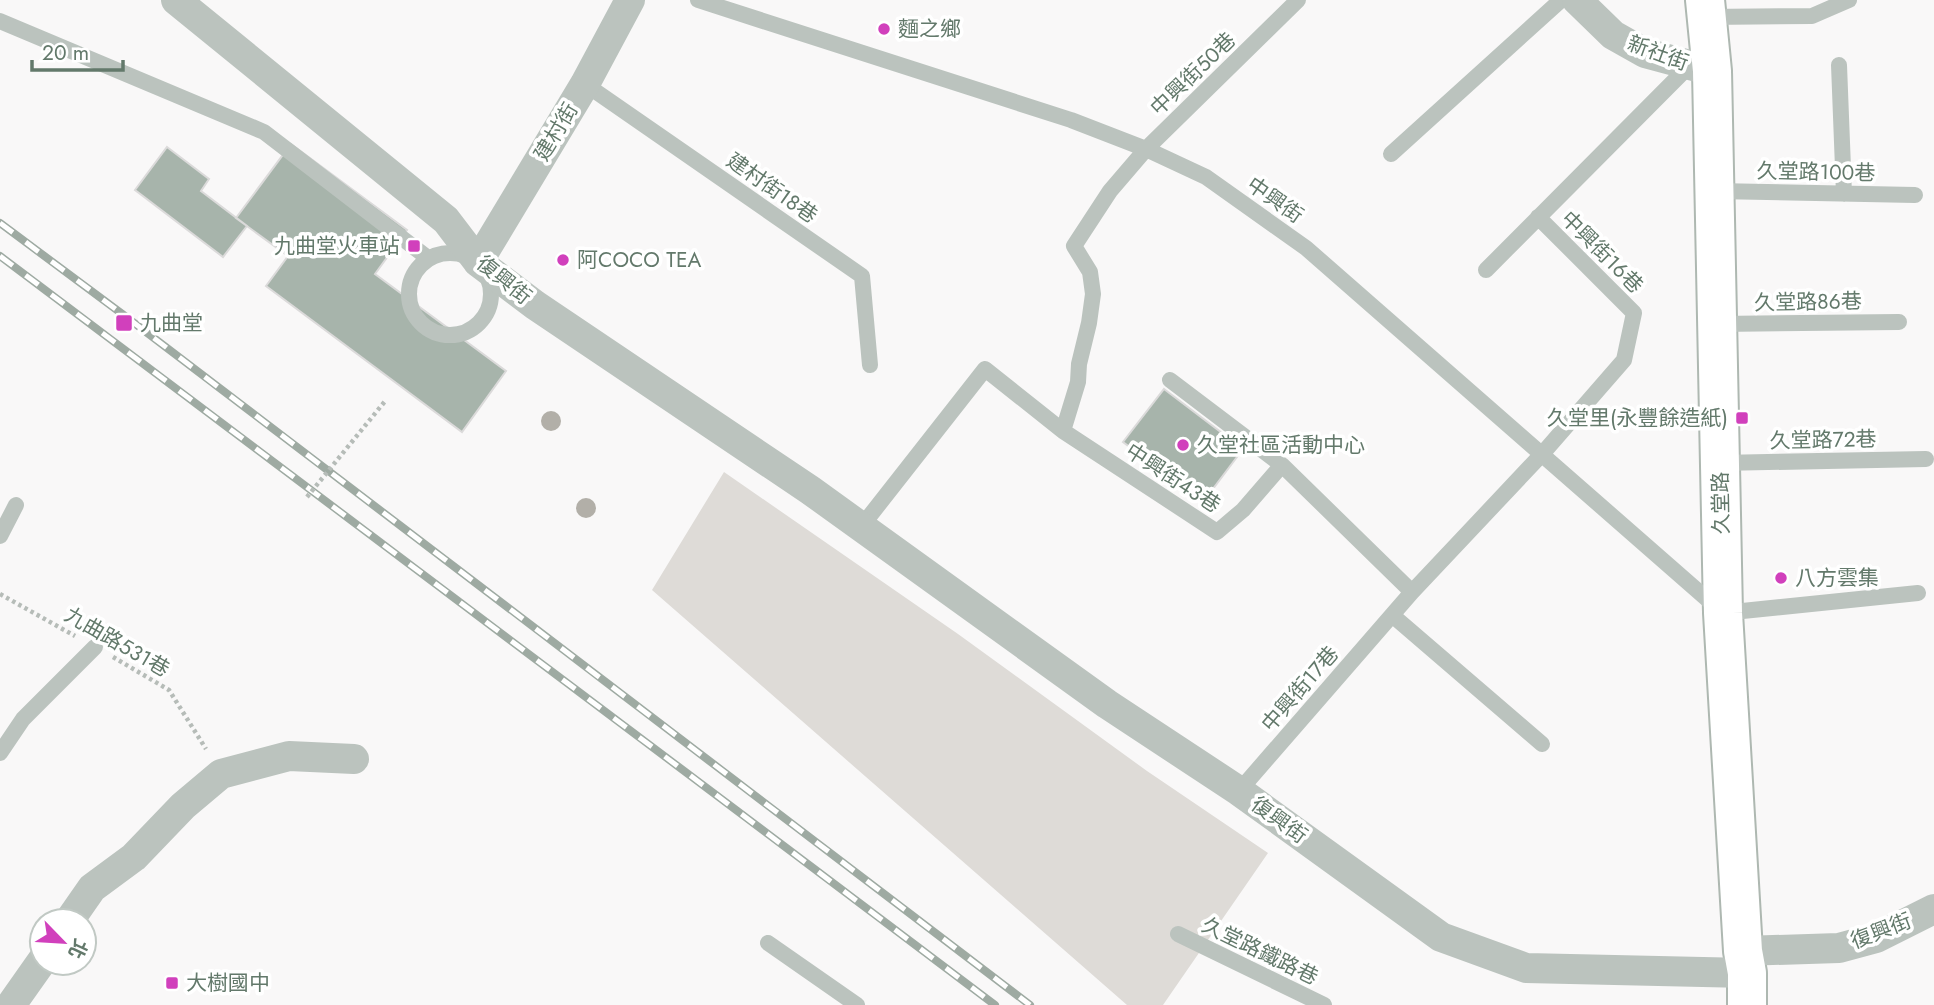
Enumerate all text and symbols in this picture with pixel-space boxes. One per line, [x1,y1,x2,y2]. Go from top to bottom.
place label: 麵之鄉 [898,14,961,44]
marker: 麵之鄉 [876,21,892,37]
street label: 中興街50巷 [1144,26,1242,122]
scale bar [32,28,122,72]
street label: 新社街 [1623,28,1693,78]
text: 20 m [42,38,89,68]
street label: 建村街 [527,97,585,167]
street label: 建村街18巷 [720,146,824,230]
street label: 久堂路100巷 [1756,156,1876,188]
street label: 中興街 [1241,170,1309,230]
street label: 中興街16巷 [1554,204,1650,300]
place label: 九曲堂火車站 [274,231,400,261]
marker: 九曲堂火車站 [406,238,422,254]
place label: 阿COCO TEA [577,245,702,275]
street label: 復興街 [470,249,538,311]
marker: 阿COCO TEA [555,252,571,268]
street label: 久堂路86巷 [1754,286,1862,318]
place label: 九曲堂 [140,308,203,338]
marker: 九曲堂 [114,313,134,333]
place label: 久堂里(永豐餘造紙) [1547,403,1728,433]
marker: 久堂里(永豐餘造紙) [1734,410,1750,426]
street label: 久堂路72巷 [1769,424,1877,456]
place label: 久堂社區活動中心 [1197,430,1365,460]
street label: 中興街43巷 [1120,436,1226,520]
marker: 久堂社區活動中心 [1175,437,1191,453]
street label: 久堂路 [1705,471,1737,535]
place label: 八方雲集 [1795,563,1879,593]
marker: 八方雲集 [1773,570,1789,586]
street label: 九曲路531巷 [59,600,175,684]
street label: 中興街17巷 [1254,640,1346,738]
street label: 復興街 [1245,789,1313,851]
street label: 復興街 [1846,906,1916,956]
north arrow [28,907,98,977]
street label: 久堂路鐵路巷 [1197,910,1323,992]
text: 北 [62,935,94,963]
place label: 大樹國中 [186,968,270,998]
marker: 大樹國中 [164,975,180,991]

